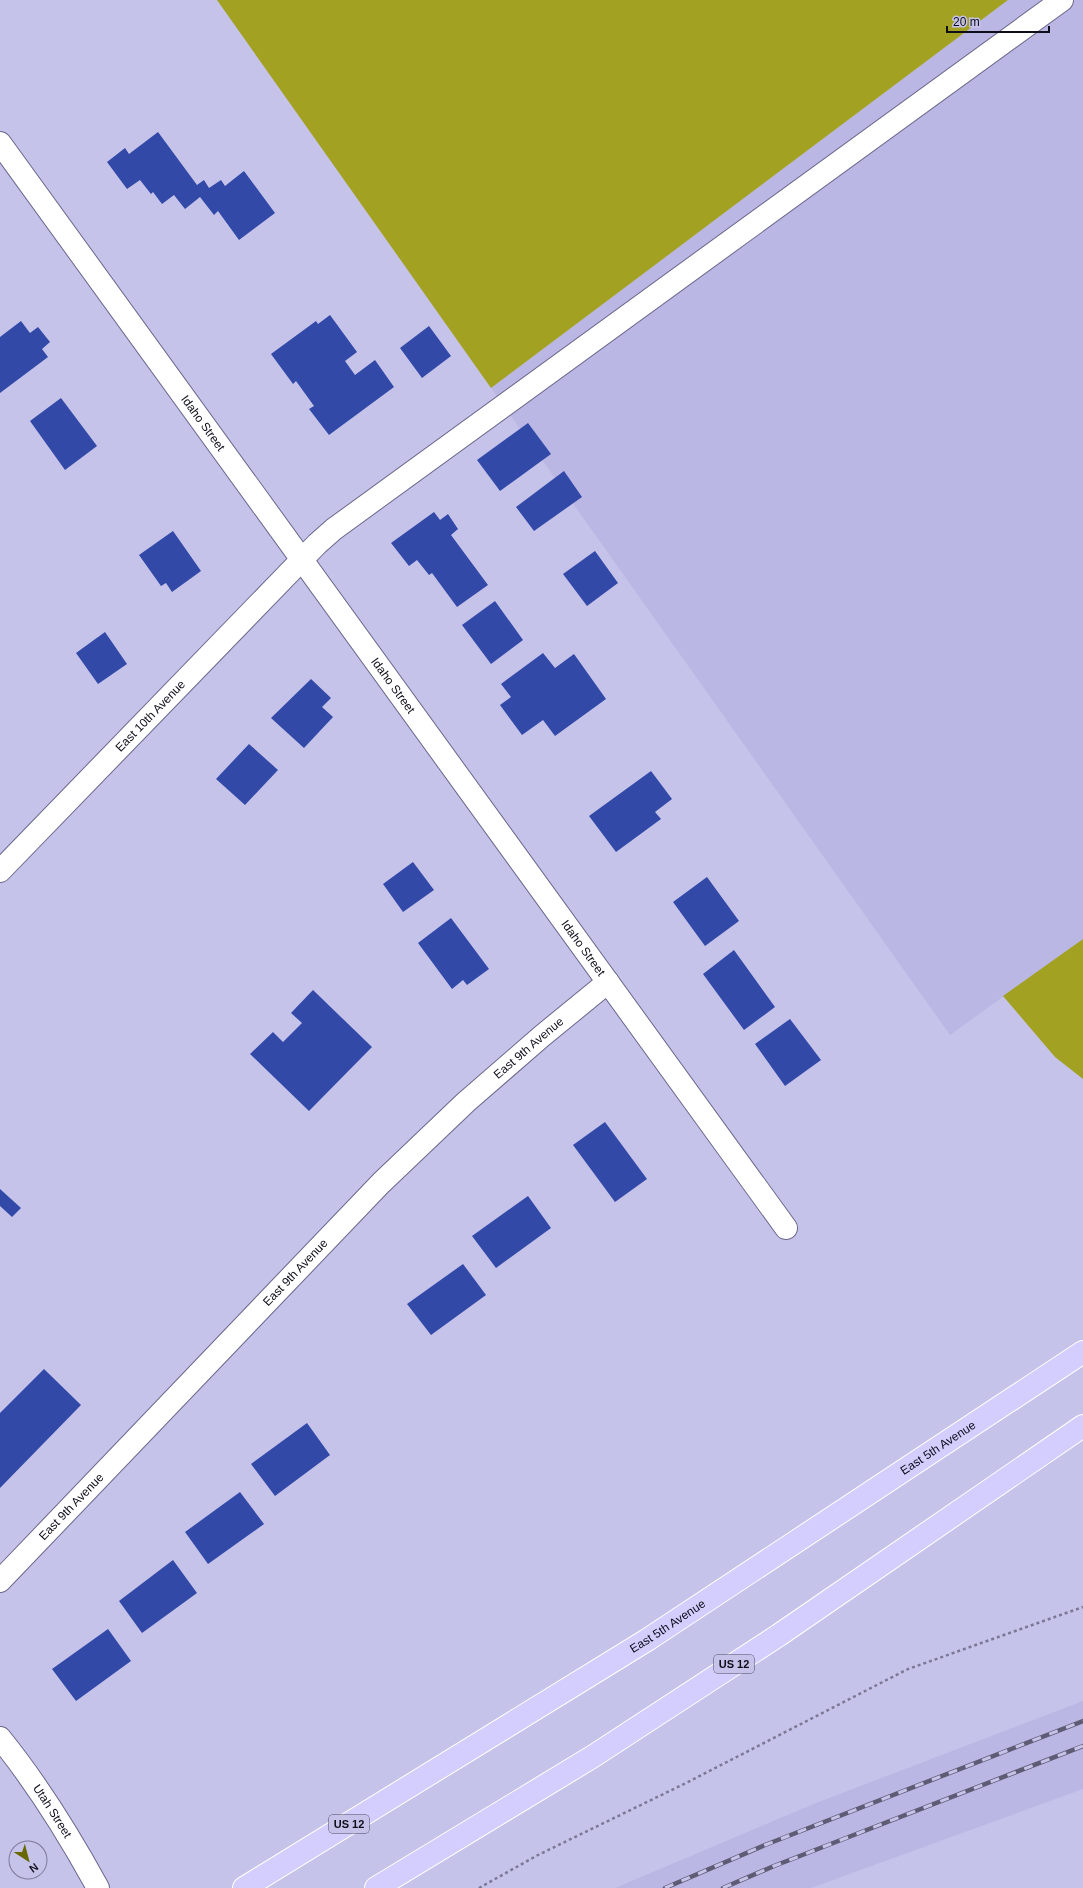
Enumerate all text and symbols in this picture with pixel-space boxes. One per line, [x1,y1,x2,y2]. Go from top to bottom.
scale bar [947,8,1049,34]
text: 20 m [953,15,980,29]
street label: Idaho Street [178,393,228,454]
street label: Idaho Street [368,655,418,717]
street label: East 10th Avenue [113,677,188,755]
street label: Idaho Street [558,917,608,979]
street label: East 9th Avenue [491,1014,567,1082]
street label: East 9th Avenue [260,1236,331,1309]
street label: East 5th Avenue [898,1418,979,1478]
street label: East 9th Avenue [36,1470,107,1543]
street label: East 5th Avenue [627,1596,708,1656]
road number: US 12 [714,1655,754,1673]
street label: Utah Street [30,1782,75,1841]
road number: US 12 [329,1815,369,1833]
north arrow [8,1840,48,1880]
text: N [27,1861,41,1875]

